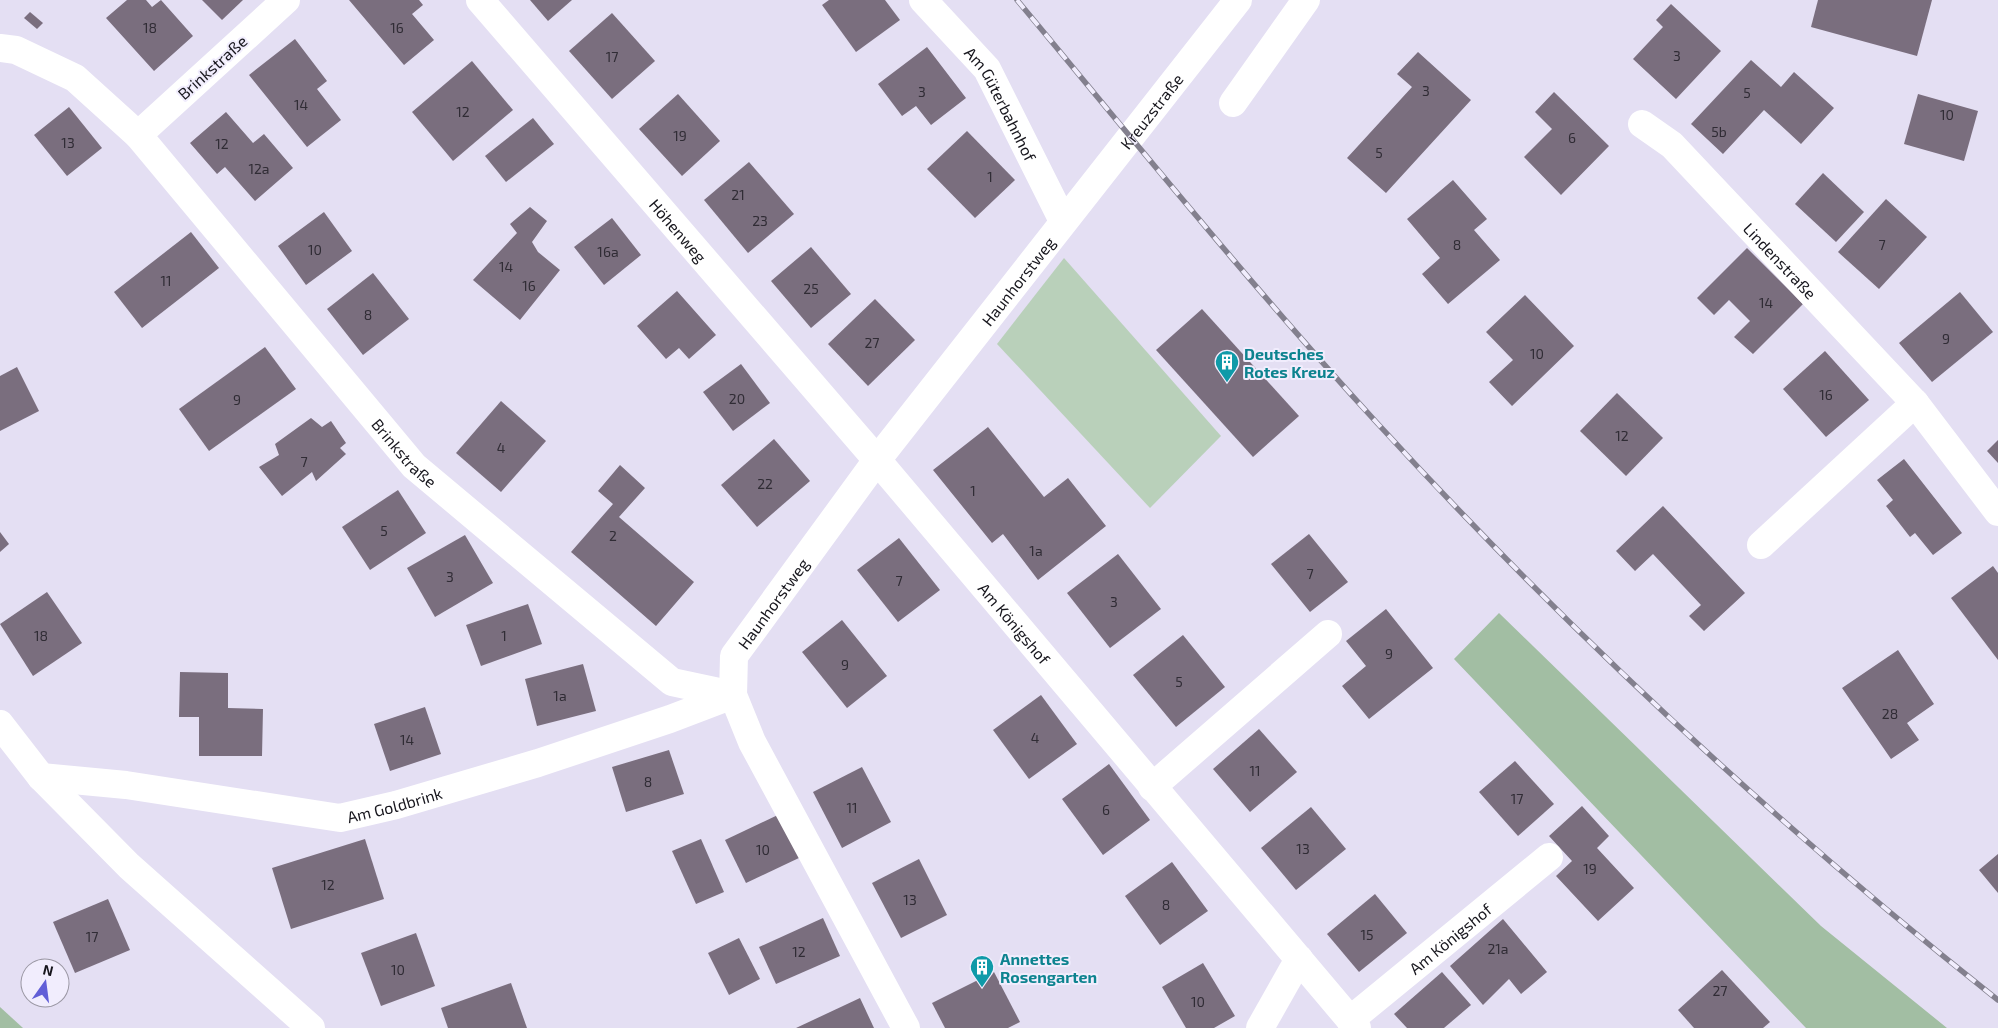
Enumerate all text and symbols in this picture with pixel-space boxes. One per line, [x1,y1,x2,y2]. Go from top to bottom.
house number: 18 [143,19,157,36]
house number: 16 [390,19,404,36]
street label: Brinkstraße [173,31,251,103]
street label: Am Güterbahnhof [961,42,1041,165]
house number: 3 [1673,47,1681,64]
house number: 17 [606,48,618,65]
street label: Kreuzstraße [1116,69,1186,152]
house number: 3 [1422,82,1430,99]
house number: 3 [918,83,926,100]
house number: 5 [1743,84,1751,101]
house number: 14 [294,96,308,113]
house number: 12 [456,103,470,120]
house number: 10 [1940,106,1954,123]
house number: 5b [1711,123,1727,140]
house number: 19 [673,127,687,144]
house number: 6 [1568,129,1576,146]
house number: 13 [61,134,75,151]
house number: 12 [215,135,229,152]
house number: 5 [1375,144,1383,161]
house number: 12a [248,160,270,177]
house number: 1 [987,168,993,185]
house number: 21 [731,186,745,203]
street label: Höhenweg [646,195,711,266]
house number: 23 [752,212,768,229]
street label: Lindenstraße [1740,218,1821,302]
street label: Haunhorstweg [977,233,1058,329]
house number: 8 [1453,236,1461,253]
house number: 7 [1878,236,1886,253]
house number: 10 [308,241,322,258]
house number: 16a [597,243,619,260]
house number: 14 [499,258,513,275]
house number: 11 [160,272,172,289]
house number: 16 [522,277,536,294]
house number: 25 [803,280,819,297]
house number: 14 [1759,294,1773,311]
house number: 8 [364,306,372,323]
house number: 9 [1942,330,1950,347]
house number: 27 [864,334,880,351]
place label: Deutsches Rotes Kreuz [1244,344,1335,381]
house number: 10 [1530,345,1544,362]
building icon: Deutsches Rotes Kreuz [1214,349,1240,383]
house number: 16 [1819,386,1833,403]
house number: 20 [729,390,745,407]
house number: 9 [233,391,241,408]
street label: Brinkstraße [369,414,441,491]
house number: 12 [1615,427,1629,444]
house number: 4 [497,439,505,456]
house number: 7 [300,453,308,470]
house number: 22 [757,475,773,492]
house number: 1 [970,482,976,499]
house number: 5 [380,522,388,539]
house number: 2 [609,527,617,544]
house number: 1a [1029,542,1043,559]
street label: Haunhorstweg [733,554,812,652]
house number: 7 [1306,565,1314,582]
house number: 3 [446,568,454,585]
house number: 7 [895,572,903,589]
street label: Am Königshof [975,578,1055,668]
house number: 3 [1110,593,1118,610]
house number: 18 [34,627,48,644]
house number: 1 [501,627,507,644]
house number: 9 [1385,645,1393,662]
house number: 9 [841,656,849,673]
house number: 5 [1175,673,1183,690]
house number: 1a [553,687,567,704]
house number: 28 [1882,705,1898,722]
house number: 4 [1031,729,1039,746]
house number: 14 [400,731,414,748]
house number: 11 [1249,762,1261,779]
house number: 8 [644,773,652,790]
street label: Am Goldbrink [345,782,444,826]
house number: 17 [1511,790,1523,807]
house number: 11 [846,799,858,816]
house number: 6 [1102,801,1110,818]
house number: 13 [1296,840,1310,857]
house number: 10 [756,841,770,858]
house number: 19 [1583,860,1597,877]
house number: 12 [321,876,335,893]
house number: 13 [903,891,917,908]
house number: 8 [1162,896,1170,913]
street label: Am Königshof [1405,898,1495,978]
house number: 15 [1360,926,1374,943]
house number: 17 [86,928,98,945]
house number: 21a [1487,940,1509,957]
house number: 12 [792,943,806,960]
place label: Annettes Rosengarten [1000,949,1097,986]
building icon: Annettes Rosengarten [969,954,995,988]
north arrow [20,958,70,1008]
text: N [41,960,55,979]
house number: 10 [391,961,405,978]
house number: 27 [1712,982,1728,999]
house number: 10 [1191,993,1205,1010]

